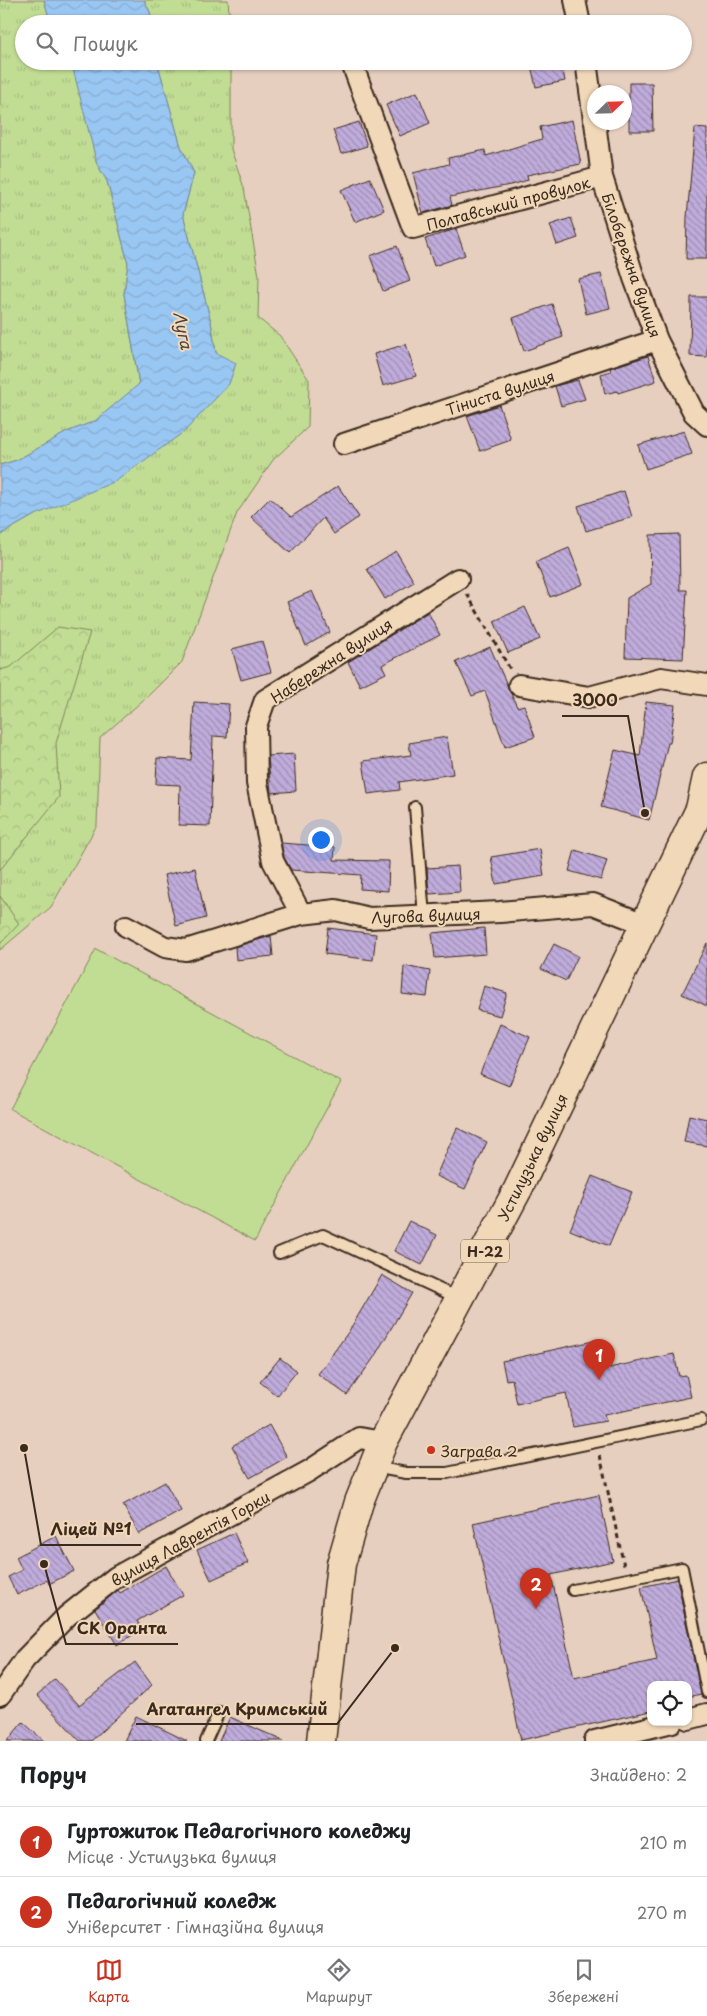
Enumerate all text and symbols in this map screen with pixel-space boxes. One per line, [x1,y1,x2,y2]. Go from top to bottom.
search box [15,15,692,70]
icon: search [33,29,61,57]
text: Пошук [73,29,138,57]
north arrow [587,85,632,130]
street label: Полтавський провулок [424,170,592,236]
street label: Білобережна вулиця [596,190,668,340]
water label: Луга [168,309,200,352]
street label: Тіниста вулиця [443,364,557,420]
street label: Набережна вулиця [265,612,397,708]
callout: 3000 [562,685,628,716]
text: 3000 [572,687,618,711]
your location [308,827,334,853]
street label: Лугова вулиця [371,902,481,928]
street label: Устилузька вулиця [491,1089,573,1225]
road number: Н-22 [461,1240,509,1262]
pin: 1 [583,1339,615,1380]
place label: Заграва 2 [441,1439,518,1462]
marker: Заграва 2 [425,1444,437,1456]
street label: вулиця Лаврентія Горки [106,1485,274,1591]
callout: Ліцей №1 [41,1514,141,1545]
text: Ліцей №1 [51,1516,132,1540]
pin: 2 [520,1568,552,1609]
callout: СК Оранта [66,1613,178,1644]
text: СК Оранта [77,1615,167,1639]
map controls [647,1681,692,1726]
button: locate [647,1681,692,1726]
callout: Агатангел Кримський [136,1693,337,1724]
text: Агатангел Кримський [145,1696,328,1720]
text: Поруч [20,1758,87,1790]
text: Знайдено: 2 [590,1762,687,1786]
text: Гуртожиток Педагогічного коледжу [67,1816,411,1844]
text: 1 [32,1830,40,1854]
text: 210 m [639,1830,687,1854]
text: Місце · Устилузька вулиця [67,1844,277,1868]
text: Педагогічний коледж [67,1886,276,1914]
text: 2 [30,1900,42,1924]
text: 270 m [637,1900,687,1924]
text: Університет · Гімназійна вулиця [67,1914,324,1938]
tab: Карта [88,1956,129,2007]
tab: Маршрут [306,1956,372,2007]
tab: Збережені [548,1956,619,2007]

